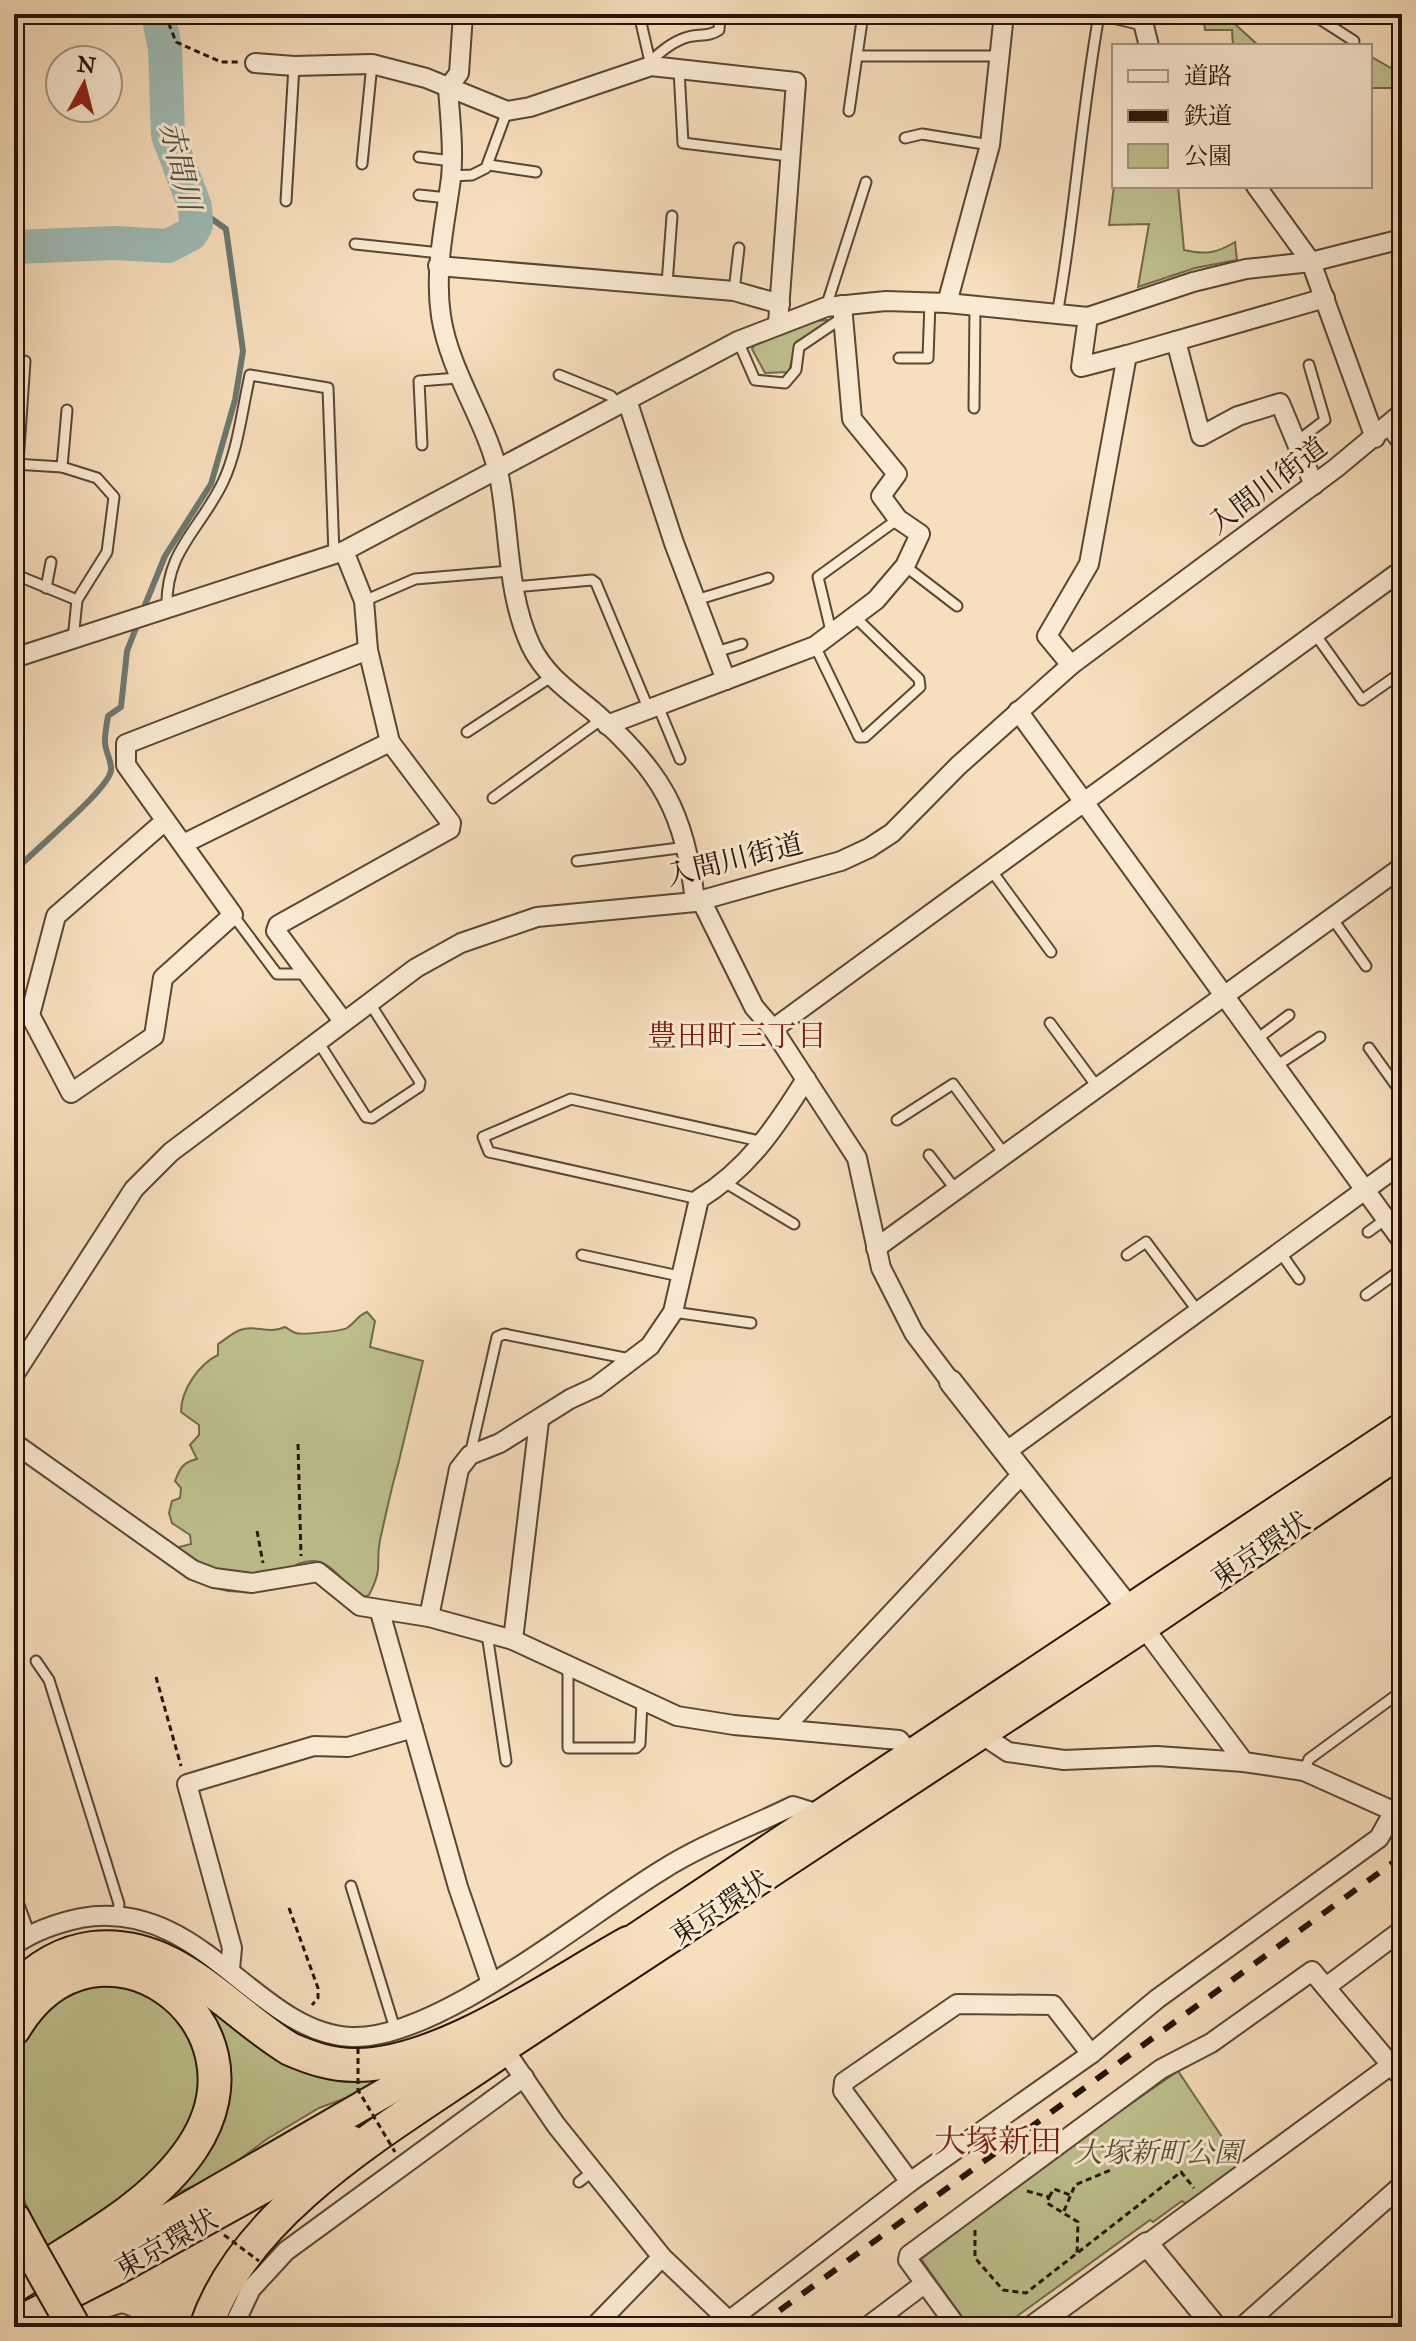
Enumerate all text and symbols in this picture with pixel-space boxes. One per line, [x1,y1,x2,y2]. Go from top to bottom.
north arrow [44,44,124,124]
legend [1112,44,1372,188]
text: N [75,50,98,79]
text: 道路 [1184,61,1232,91]
text: 鉄道 [1184,101,1232,131]
water label: 赤間川 [152,118,208,217]
text: 公園 [1184,141,1232,171]
street label: 入間川街道 [1201,429,1334,542]
street label: 入間川街道 [662,826,806,893]
district label: 豊田町三丁目 [647,1018,827,1054]
street label: 東京環状 [1204,1504,1316,1595]
street label: 東京環状 [664,1862,777,1953]
district label: 大塚新田 [934,2122,1062,2161]
park label: 大塚新町公園 [1074,2135,1246,2170]
street label: 東京環状 [109,2201,224,2286]

